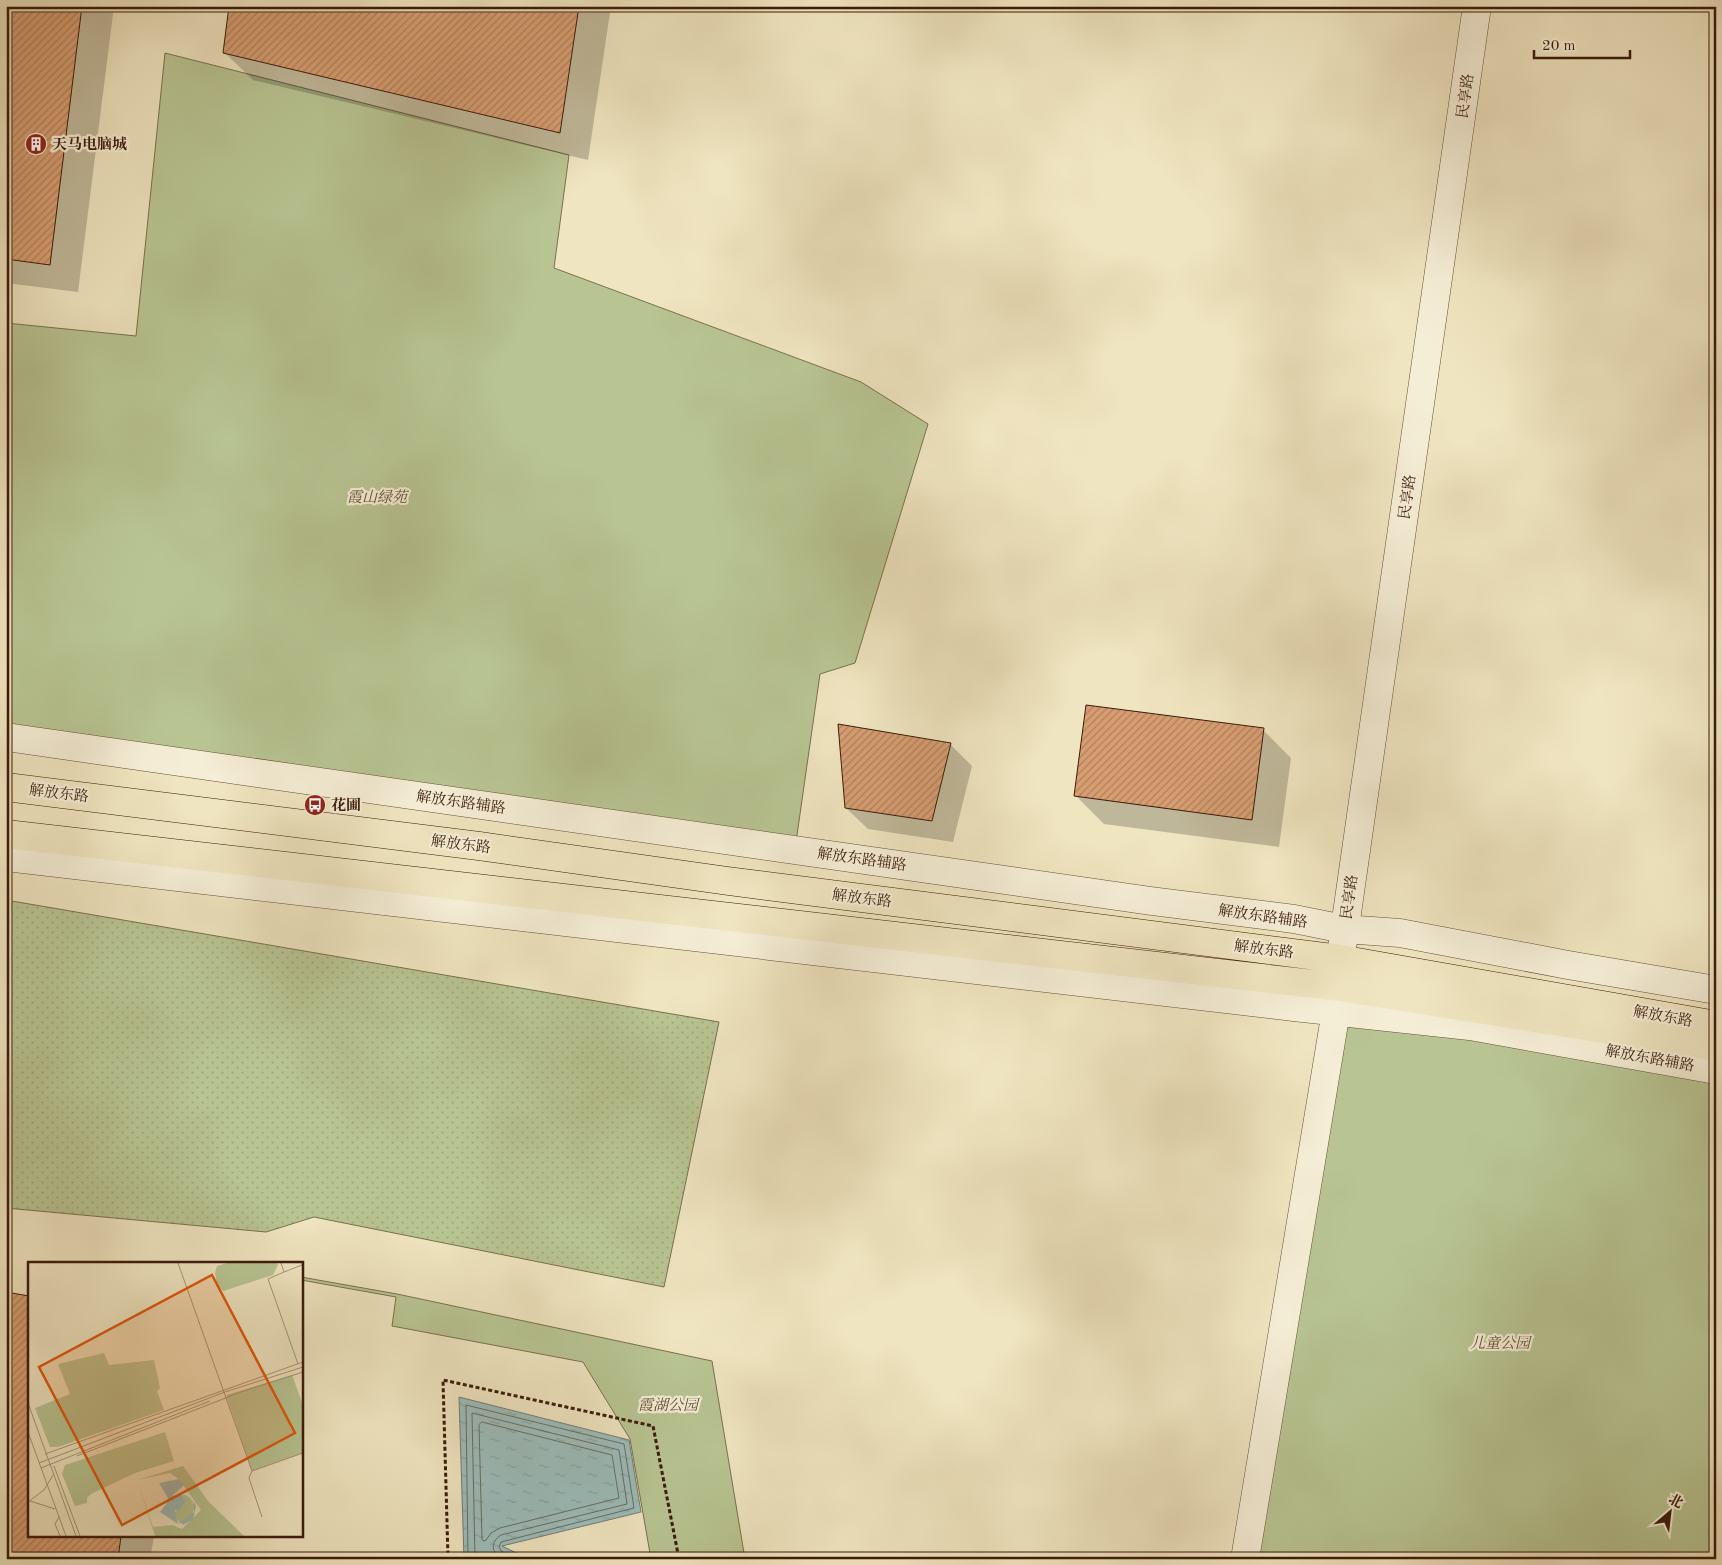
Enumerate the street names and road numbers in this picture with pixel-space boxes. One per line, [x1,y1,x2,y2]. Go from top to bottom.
street label: 民享路 [1454,73,1477,120]
street label: 民享路 [1396,474,1419,521]
street label: 解放东路 [28,781,90,806]
street label: 解放东路辅路 [415,788,507,817]
street label: 解放东路 [430,832,492,857]
street label: 解放东路辅路 [816,845,908,874]
street label: 民享路 [1338,874,1361,921]
street label: 解放东路 [831,886,893,911]
street label: 解放东路辅路 [1217,902,1309,931]
street label: 解放东路 [1233,937,1295,962]
street label: 解放东路 [1632,1003,1694,1030]
street label: 解放东路辅路 [1604,1042,1696,1075]

